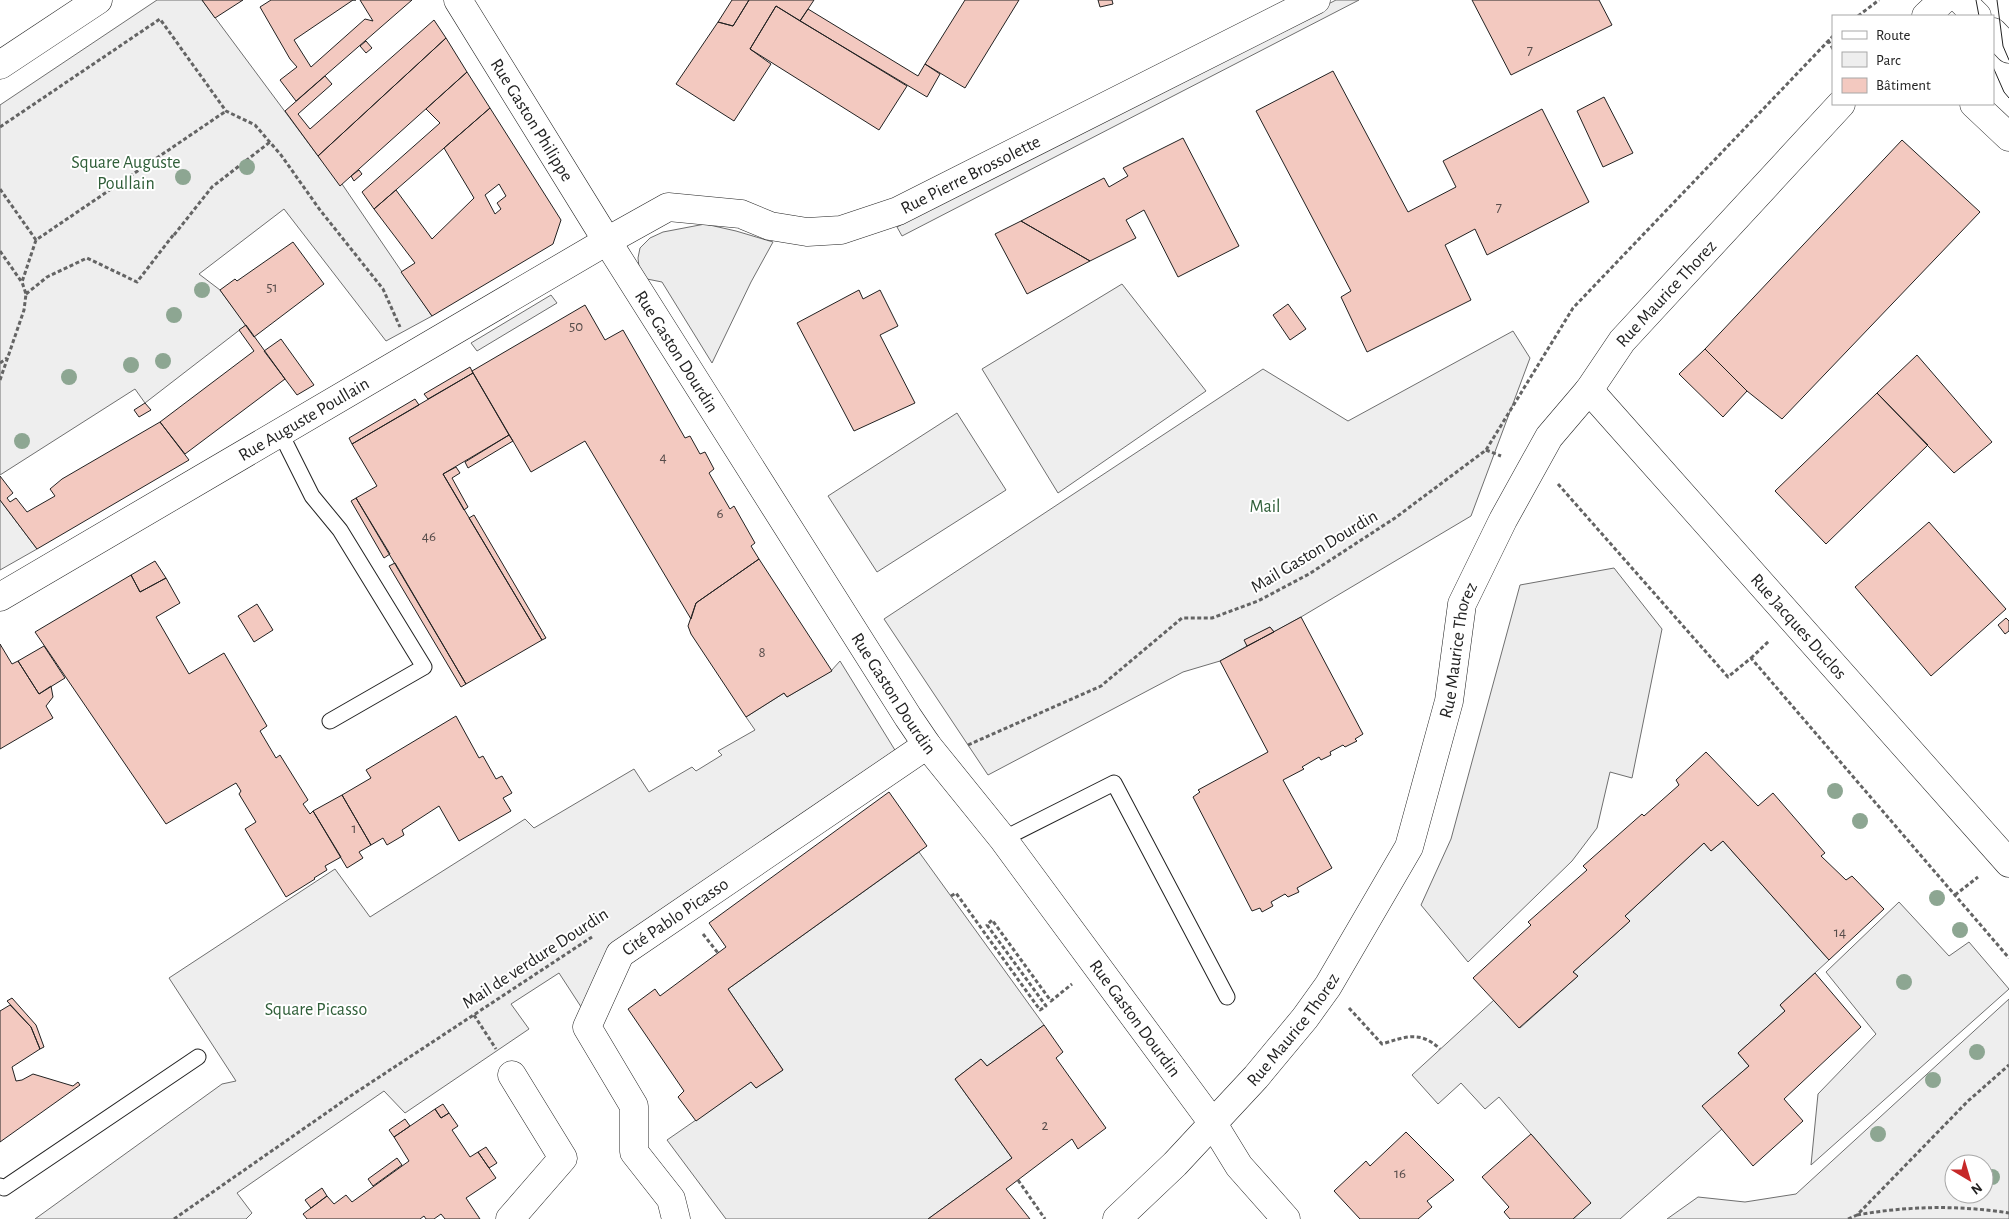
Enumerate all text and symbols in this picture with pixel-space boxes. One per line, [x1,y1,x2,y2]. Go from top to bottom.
legend [1832,15,1994,105]
text: Route [1876,28,1910,43]
house number: 7 [1527,43,1533,58]
text: Parc [1876,53,1901,68]
street label: Rue Gaston Philippe [487,56,576,185]
text: Bâtiment [1876,78,1931,93]
street label: Rue Pierre Brossolette [898,133,1044,218]
park label: Square Auguste Poullain [71,154,181,193]
house number: 7 [1496,200,1502,215]
street label: Rue Maurice Thorez [1613,237,1720,351]
house number: 51 [266,280,278,295]
street label: Rue Gaston Dourdin [631,288,721,416]
house number: 50 [569,319,583,334]
street label: Rue Auguste Poullain [236,375,373,465]
house number: 4 [659,450,667,465]
park label: Mail [1249,498,1281,516]
house number: 6 [716,506,724,521]
street label: Mail Gaston Dourdin [1248,507,1381,597]
house number: 46 [422,529,436,544]
street label: Rue Jacques Duclos [1747,571,1849,683]
street label: Rue Maurice Thorez [1437,580,1481,720]
street label: Rue Gaston Dourdin [847,630,939,758]
house number: 8 [758,645,766,660]
house number: 1 [351,821,357,836]
street label: Cité Pablo Picasso [619,875,732,960]
street label: Mail de verdure Dourdin [459,905,612,1013]
house number: 14 [1834,925,1846,940]
street label: Rue Gaston Dourdin [1086,957,1183,1081]
street label: Rue Maurice Thorez [1244,971,1343,1090]
park label: Square Picasso [265,1001,367,1019]
house number: 2 [1042,1118,1049,1133]
north arrow [1944,1154,1994,1204]
house number: 16 [1394,1166,1406,1181]
text: N [1968,1180,1985,1197]

